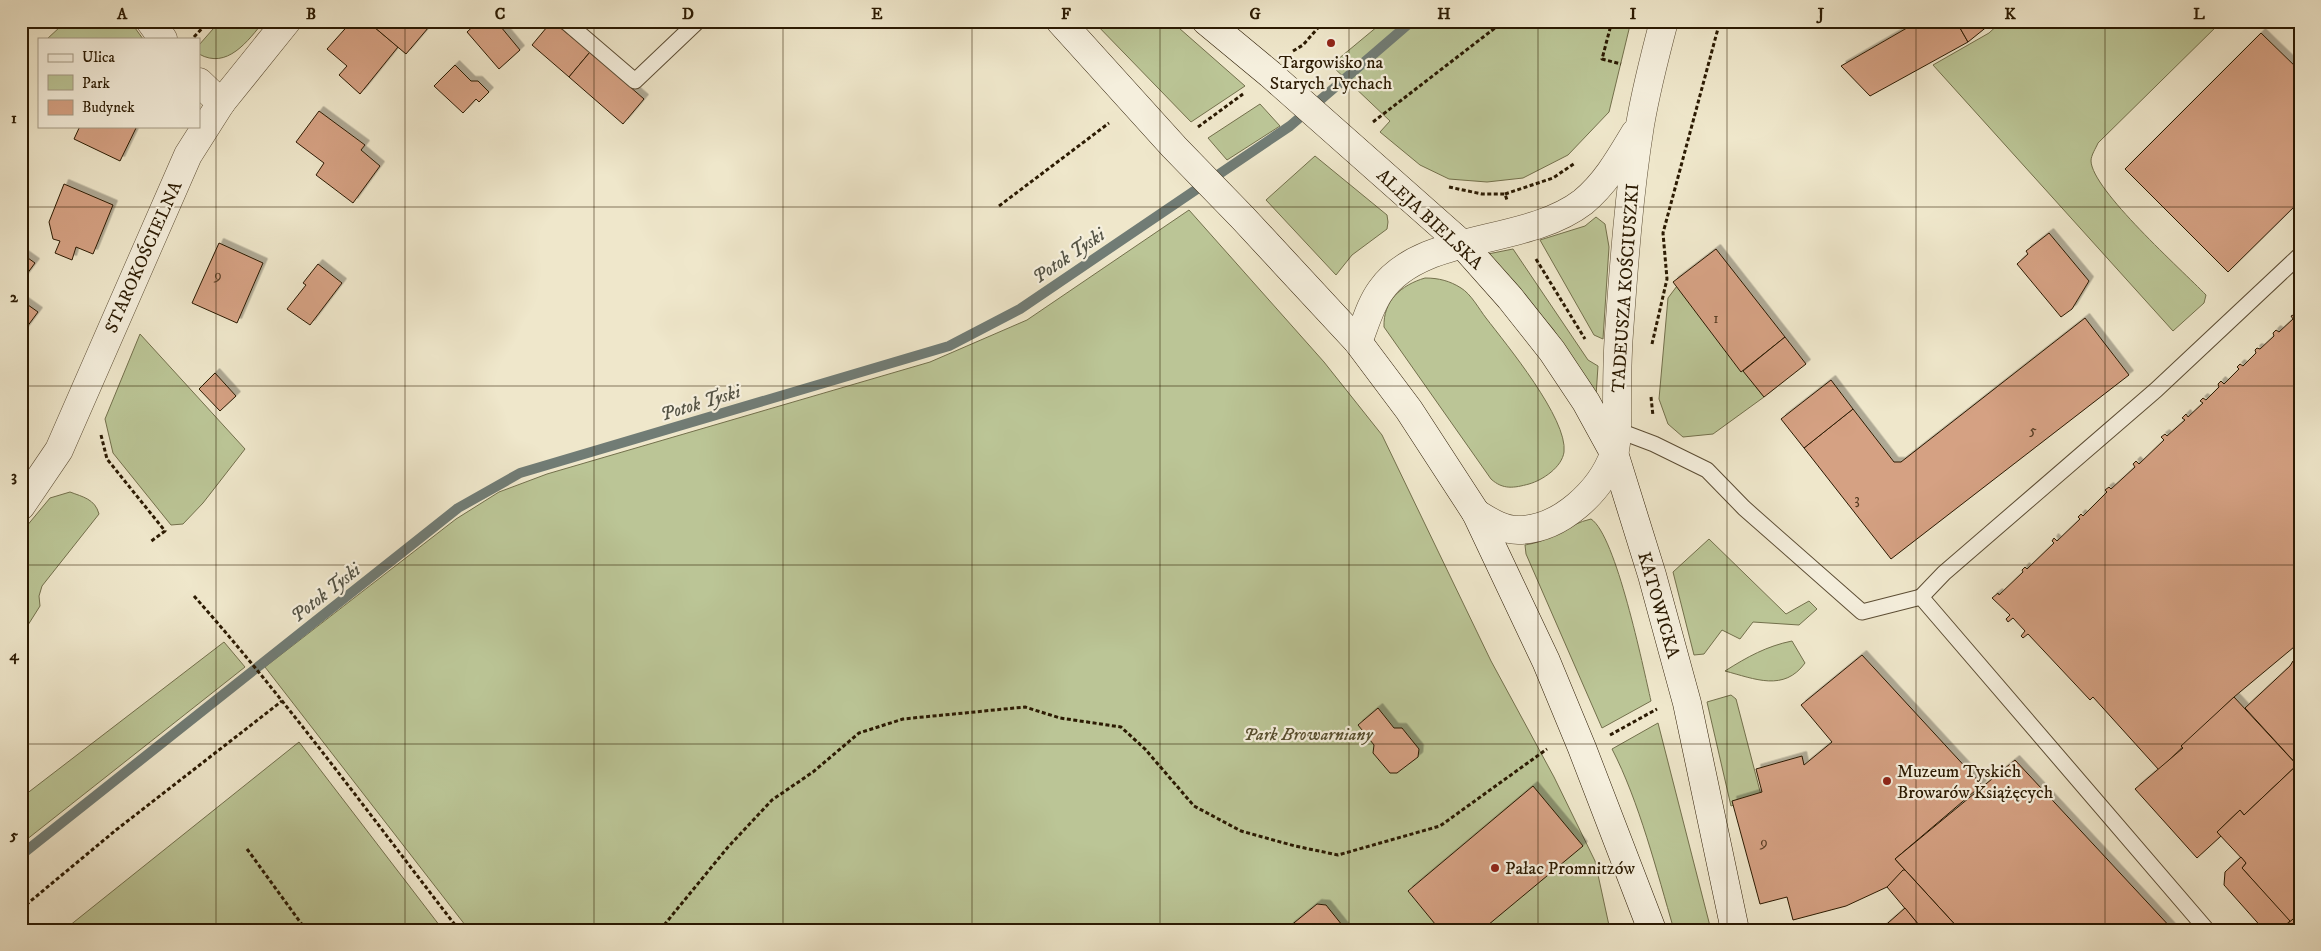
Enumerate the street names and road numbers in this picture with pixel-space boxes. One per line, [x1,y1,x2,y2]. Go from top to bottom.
street label: ALEJA BIELSKA [1372,165,1487,275]
street label: STAROKOŚCIELNA [100,177,187,337]
street label: TADEUSZA KOŚCIUSZKI [1607,183,1644,393]
street label: KATOWICKA [1632,550,1684,662]

